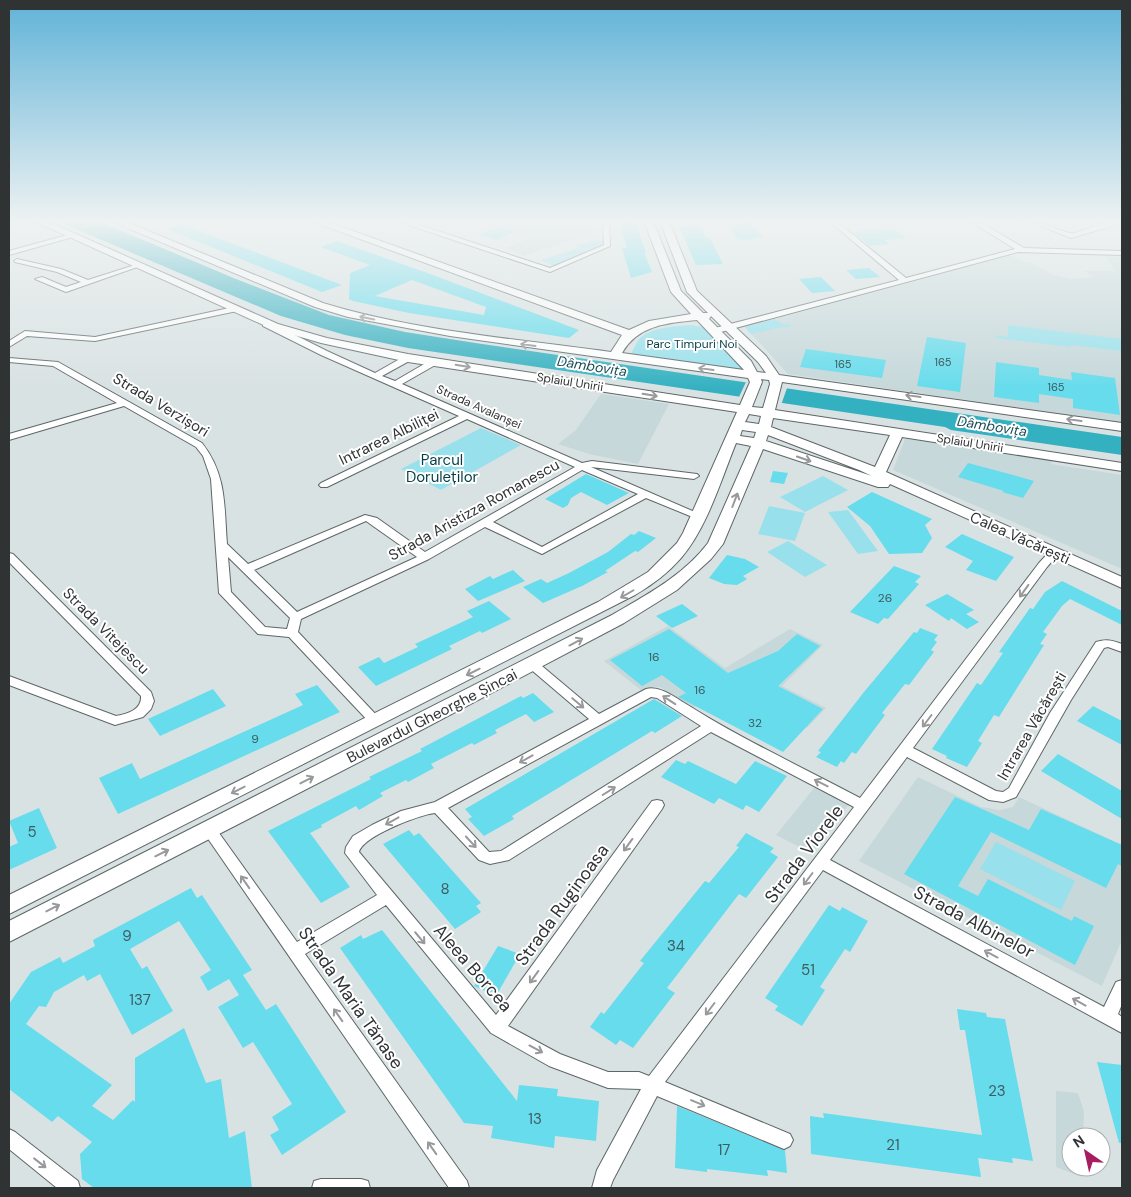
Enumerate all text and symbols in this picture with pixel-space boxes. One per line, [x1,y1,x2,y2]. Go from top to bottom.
one-way arrow [360,313,376,323]
park label: Parc Timpuri Noi [647,336,738,352]
one-way arrow [520,339,536,349]
water label: Dâmbovița [556,352,628,380]
house number: 165 [935,355,952,369]
house number: 165 [835,357,852,371]
one-way arrow [455,361,471,371]
one-way arrow [698,364,714,374]
street label: Strada Verzișori [109,368,213,442]
street label: Splaiul Unirii [536,369,605,395]
house number: 165 [1048,380,1065,394]
street label: Strada Avalanșei [434,381,524,433]
one-way arrow [642,390,658,400]
one-way arrow [906,391,922,401]
street label: Intrarea Albiliței [336,404,442,470]
water label: Dâmbovița [956,412,1028,440]
one-way arrow [1066,415,1082,425]
street label: Splaiul Unirii [936,430,1005,456]
park label: Parcul Doruleților [406,450,479,487]
street label: Strada Aristizza Romanescu [385,455,563,565]
one-way arrow [796,455,812,464]
one-way arrow [731,493,740,508]
street label: Calea Văcărești [967,507,1073,569]
street label: Strada Vitejescu [58,583,154,679]
one-way arrow [1019,584,1029,598]
one-way arrow [620,589,634,599]
house number: 26 [878,590,892,606]
one-way arrow [568,637,583,647]
house number: 16 [648,649,660,665]
street label: Bulevardul Gheorghe Șincai [343,664,521,768]
one-way arrow [466,668,481,677]
street label: Intrarea Văcărești [993,668,1071,784]
house number: 16 [694,682,706,698]
one-way arrow [663,695,677,705]
one-way arrow [572,698,585,709]
one-way arrow [922,714,933,727]
house number: 32 [748,715,762,731]
house number: 9 [251,731,259,747]
one-way arrow [519,754,534,764]
one-way arrow [300,775,315,785]
one-way arrow [814,778,829,787]
one-way arrow [231,786,246,795]
one-way arrow [601,786,615,796]
street label: Strada Viorele [759,800,849,908]
one-way arrow [386,817,400,827]
house number: 5 [27,822,37,842]
one-way arrow [465,836,477,849]
one-way arrow [623,838,633,852]
street label: Strada Ruginoasa [510,839,614,971]
one-way arrow [154,848,169,858]
one-way arrow [803,872,814,885]
one-way arrow [240,875,250,889]
house number: 8 [440,879,450,899]
street label: Strada Albinelor [910,880,1039,964]
one-way arrow [45,903,60,913]
street label: Aleea Borcea [428,919,518,1017]
street label: Strada Maria Tănase [293,922,409,1074]
house number: 9 [122,926,132,946]
one-way arrow [415,931,426,944]
house number: 34 [667,936,685,956]
one-way arrow [984,949,999,958]
house number: 51 [801,960,815,980]
one-way arrow [528,970,539,983]
house number: 137 [129,990,151,1010]
one-way arrow [1072,997,1087,1007]
one-way arrow [705,1002,716,1015]
one-way arrow [333,1009,344,1023]
one-way arrow [528,1044,543,1054]
house number: 23 [988,1081,1006,1101]
one-way arrow [690,1099,705,1109]
house number: 13 [528,1109,542,1129]
north arrow [1061,1127,1111,1177]
text: N [1069,1131,1088,1152]
house number: 21 [886,1135,900,1155]
house number: 17 [718,1140,730,1160]
one-way arrow [427,1141,437,1155]
one-way arrow [33,1157,46,1168]

